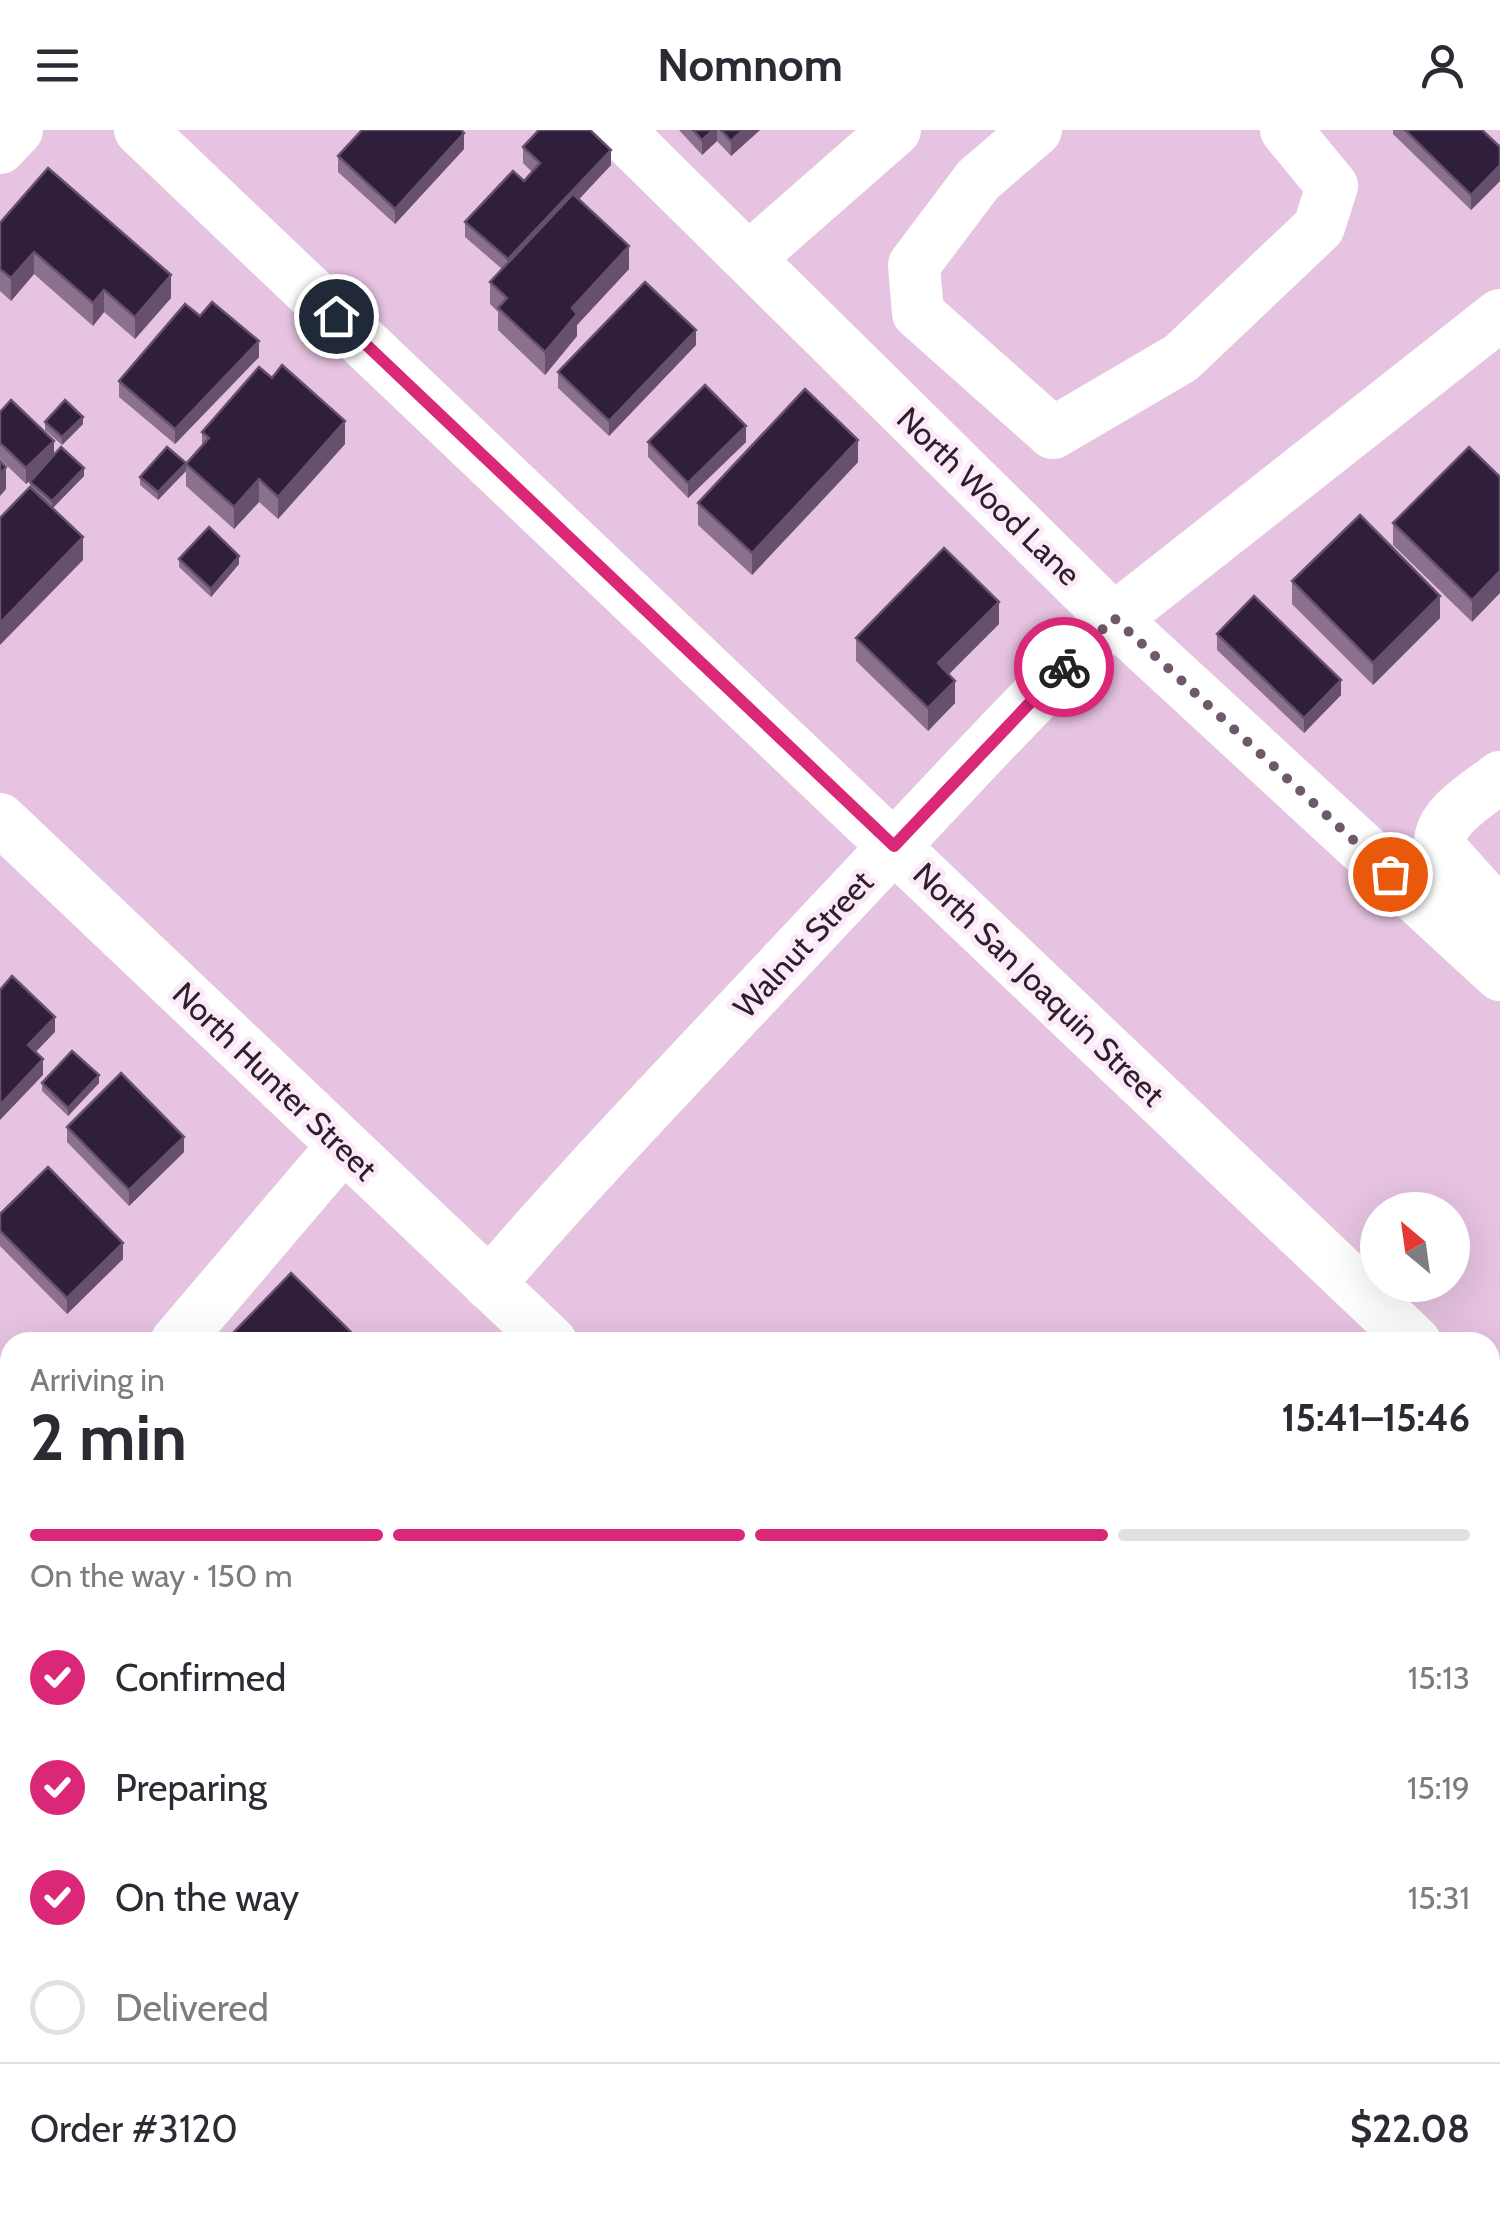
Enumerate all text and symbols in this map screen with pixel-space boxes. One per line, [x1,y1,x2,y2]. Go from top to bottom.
icon: menu [30,38,85,93]
text: Nomnom [657,38,843,92]
icon: person [1415,38,1470,93]
pin [294,274,379,359]
icon: home [309,289,364,344]
street label: North Wood Lane [889,399,1089,593]
courier [1014,617,1114,717]
icon: bike [1037,640,1092,695]
pin [1348,832,1433,917]
icon: bag [1363,847,1418,902]
street label: North San Joaquin Street [905,854,1173,1114]
street label: Walnut Street [725,862,881,1026]
street label: North Hunter Street [165,974,385,1188]
north arrow [1360,1192,1470,1302]
map controls [1360,1192,1470,1302]
text: Arriving in [30,1360,165,1399]
text: 15:41–15:46 [1281,1394,1470,1441]
text: 2 min [30,1397,187,1476]
text: On the way · 150 m [30,1556,293,1595]
icon: check [30,1650,85,1705]
text: Confirmed [115,1654,286,1701]
text: 15:13 [1408,1658,1470,1697]
icon: check [30,1760,85,1815]
text: Preparing [115,1764,267,1811]
text: 15:19 [1407,1768,1470,1807]
icon: check [30,1870,85,1925]
text: On the way [115,1874,299,1921]
text: 15:31 [1408,1878,1470,1917]
text: Delivered [115,1984,269,2031]
text: Order #3120 [30,2105,238,2152]
text: $22.08 [1350,2105,1470,2152]

